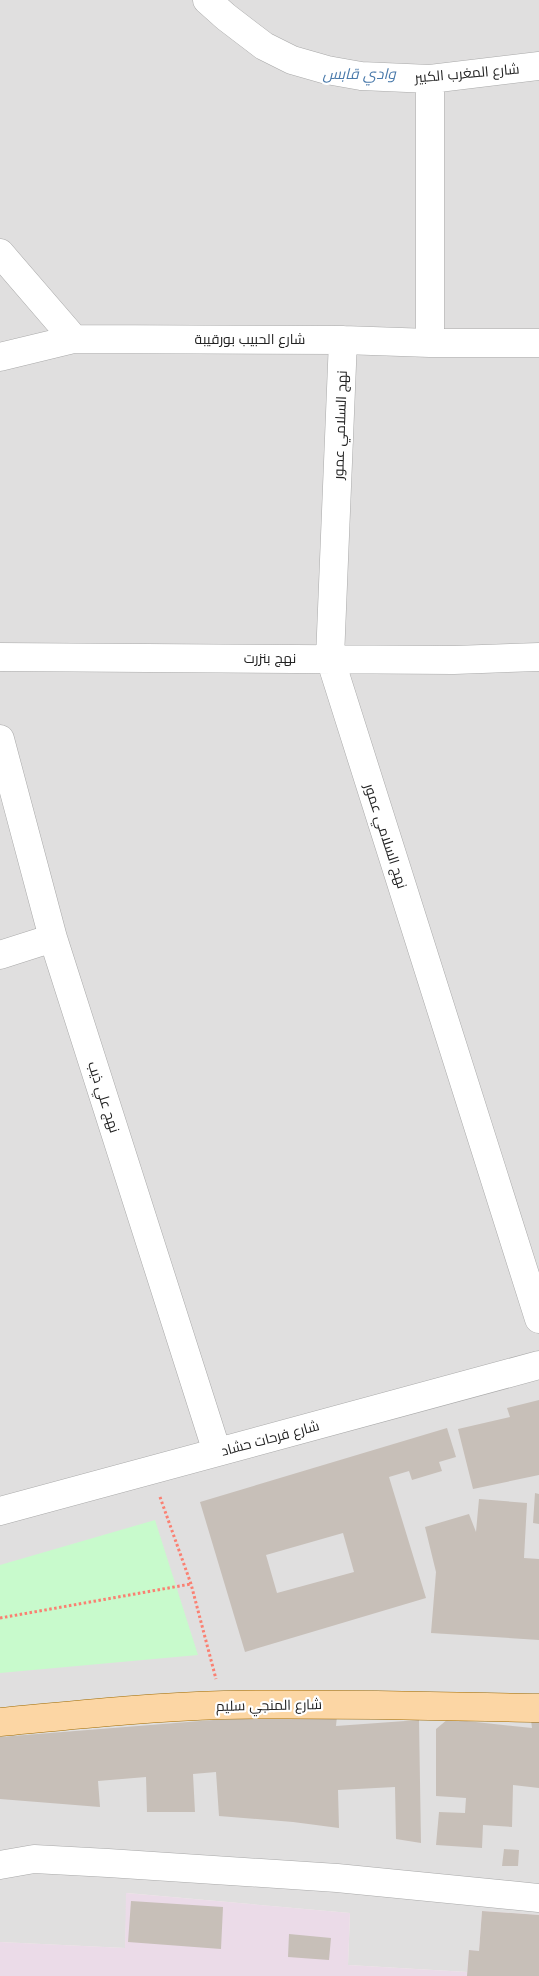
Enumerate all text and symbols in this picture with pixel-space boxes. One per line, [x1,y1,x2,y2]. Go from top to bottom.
street label: شارع المغرب الكبير [413,59,520,87]
water label: وادي قابس [322,64,396,86]
street label: شارع الحبيب بورقيبة [195,330,305,348]
street label: نهج السلامي عمور [329,370,354,481]
street label: نهج بنزرت [244,649,296,667]
street label: نهج السلامي عمور [357,780,411,892]
street label: نهج علي ذيب [81,1059,124,1136]
street label: شارع فرحات حشاد [219,1416,321,1460]
street label: شارع المنجي سليم [216,1695,322,1718]

